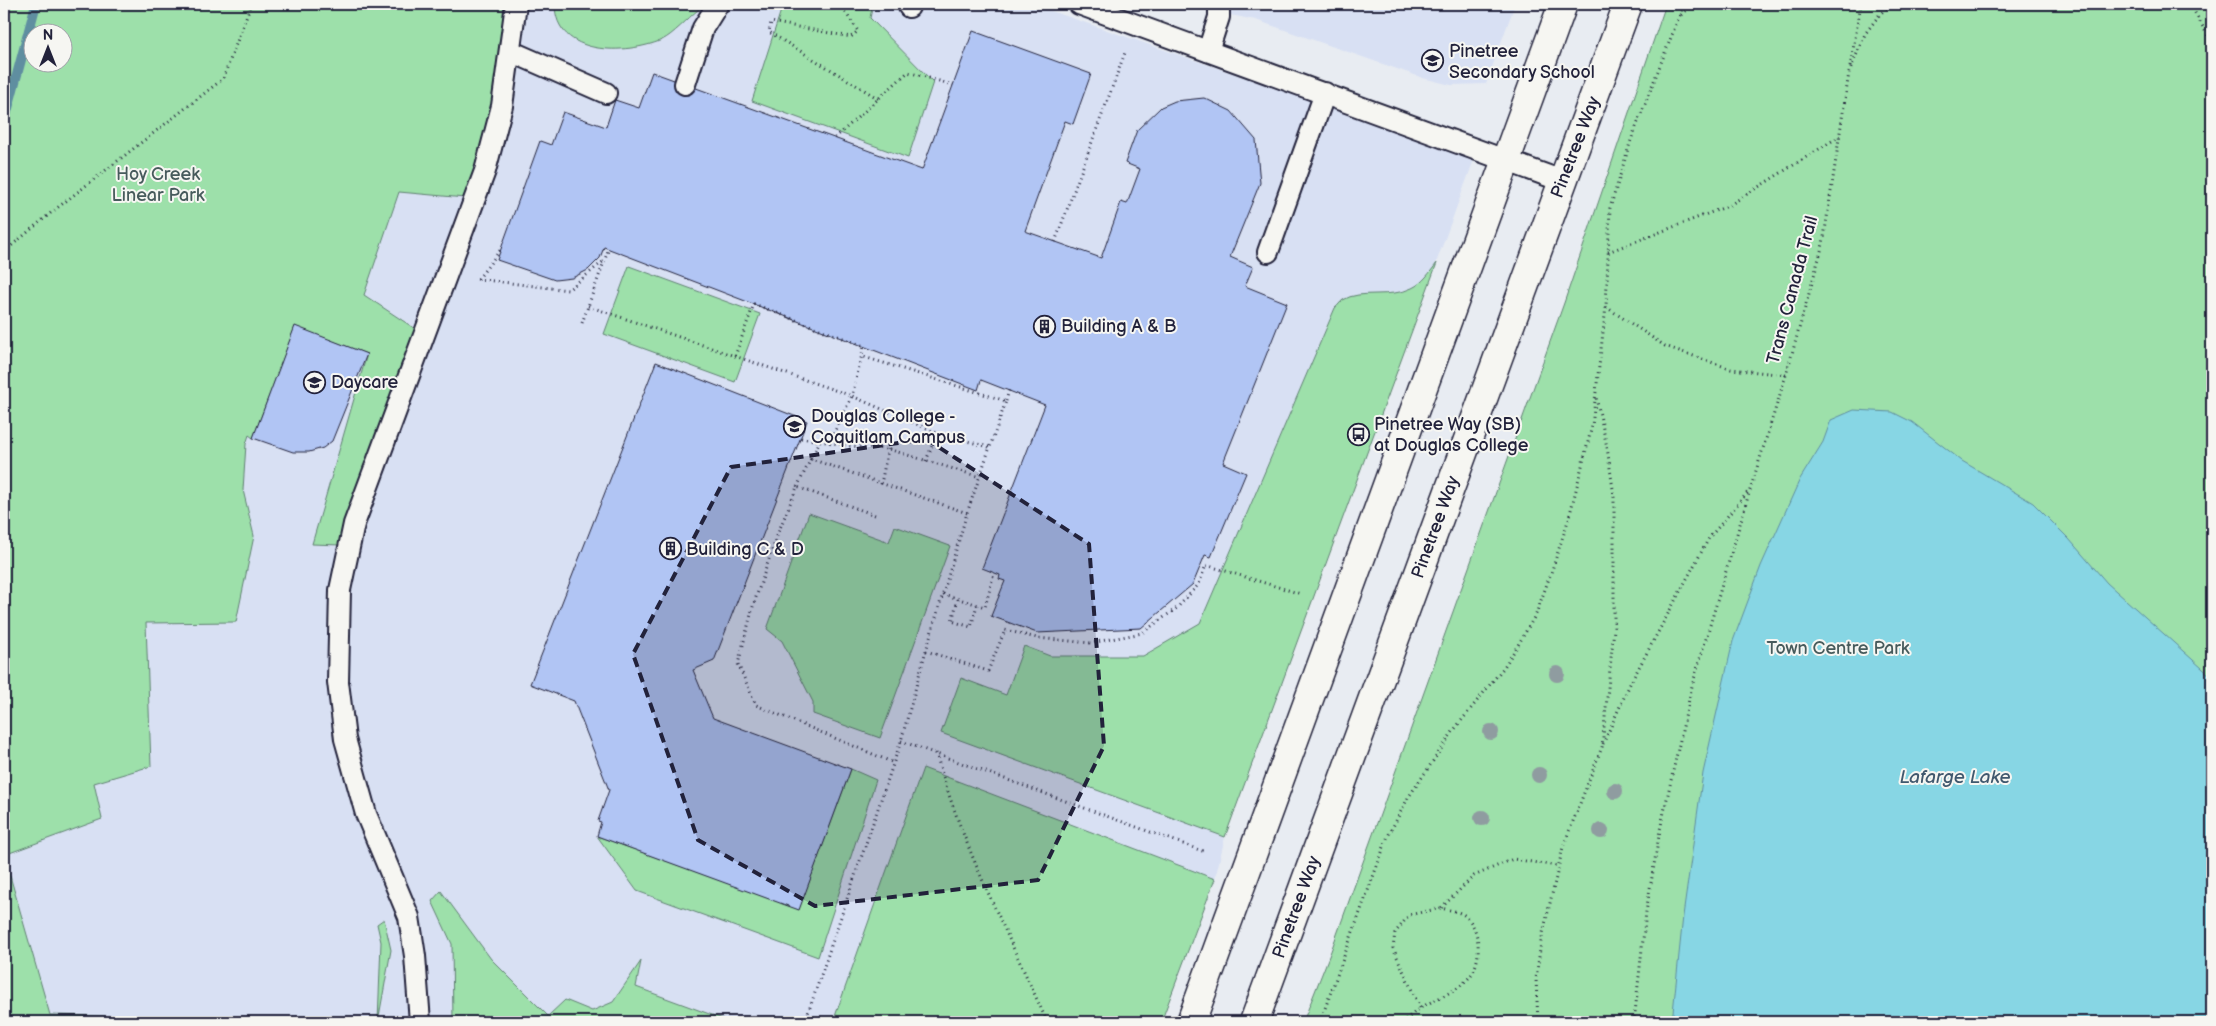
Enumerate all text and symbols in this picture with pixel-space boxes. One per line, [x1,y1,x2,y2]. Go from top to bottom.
north arrow [22,22,72,72]
text: N [43,27,53,44]
place label: Pinetree Secondary School [1449,41,1595,83]
school or university icon: Pinetree Secondary School [1421,49,1445,73]
street label: Pinetree Way [1546,93,1605,201]
park label: Hoy Creek Linear Park [111,164,205,206]
street label: Trans Canada Trail [1763,214,1822,367]
building icon: Building A & B [1033,314,1057,338]
place label: Building A & B [1061,316,1176,337]
school or university icon: Daycare [303,370,327,394]
place label: Daycare [331,372,399,393]
place label: Douglas College - Coquitlam Campus [811,406,965,448]
school or university icon: Douglas College - Coquitlam Campus [783,414,807,438]
place label: Pinetree Way (SB) at Douglas College [1374,414,1529,456]
bus stop icon: Pinetree Way (SB) at Douglas College [1346,422,1370,446]
street label: Pinetree Way [1407,472,1464,581]
building icon: Building C & D [658,537,682,561]
place label: Building C & D [686,539,804,560]
park label: Town Centre Park [1766,638,1910,659]
water label: Lafarge Lake [1899,766,2011,789]
street label: Pinetree Way [1268,852,1325,961]

